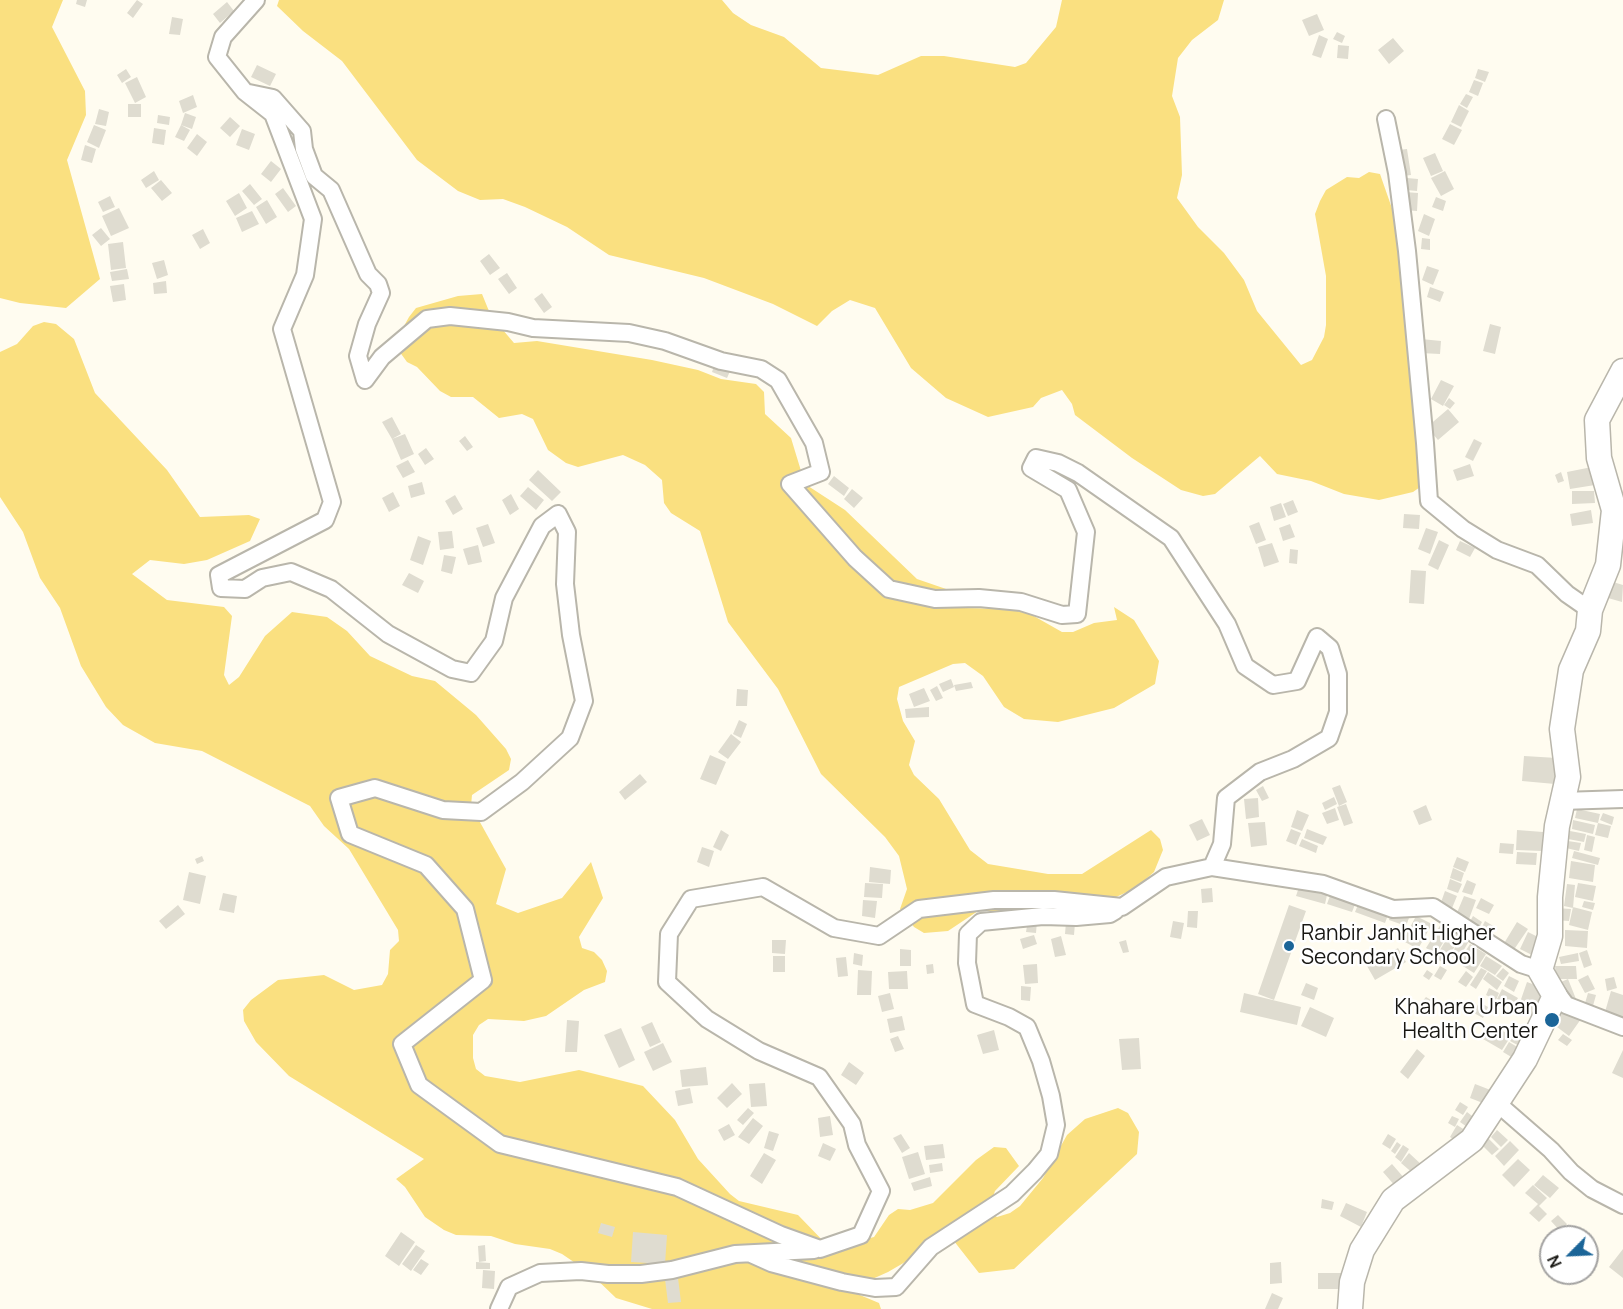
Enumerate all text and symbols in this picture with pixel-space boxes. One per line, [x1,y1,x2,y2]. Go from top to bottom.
place label: Ranbir Janhit Higher Secondary School [1301,921,1495,971]
marker: Ranbir Janhit Higher Secondary School [1282,939,1296,953]
place label: Khahare Urban Health Center [1395,995,1538,1045]
marker: Khahare Urban Health Center [1543,1011,1561,1029]
north arrow [1539,1225,1599,1285]
text: N [1542,1252,1567,1271]

